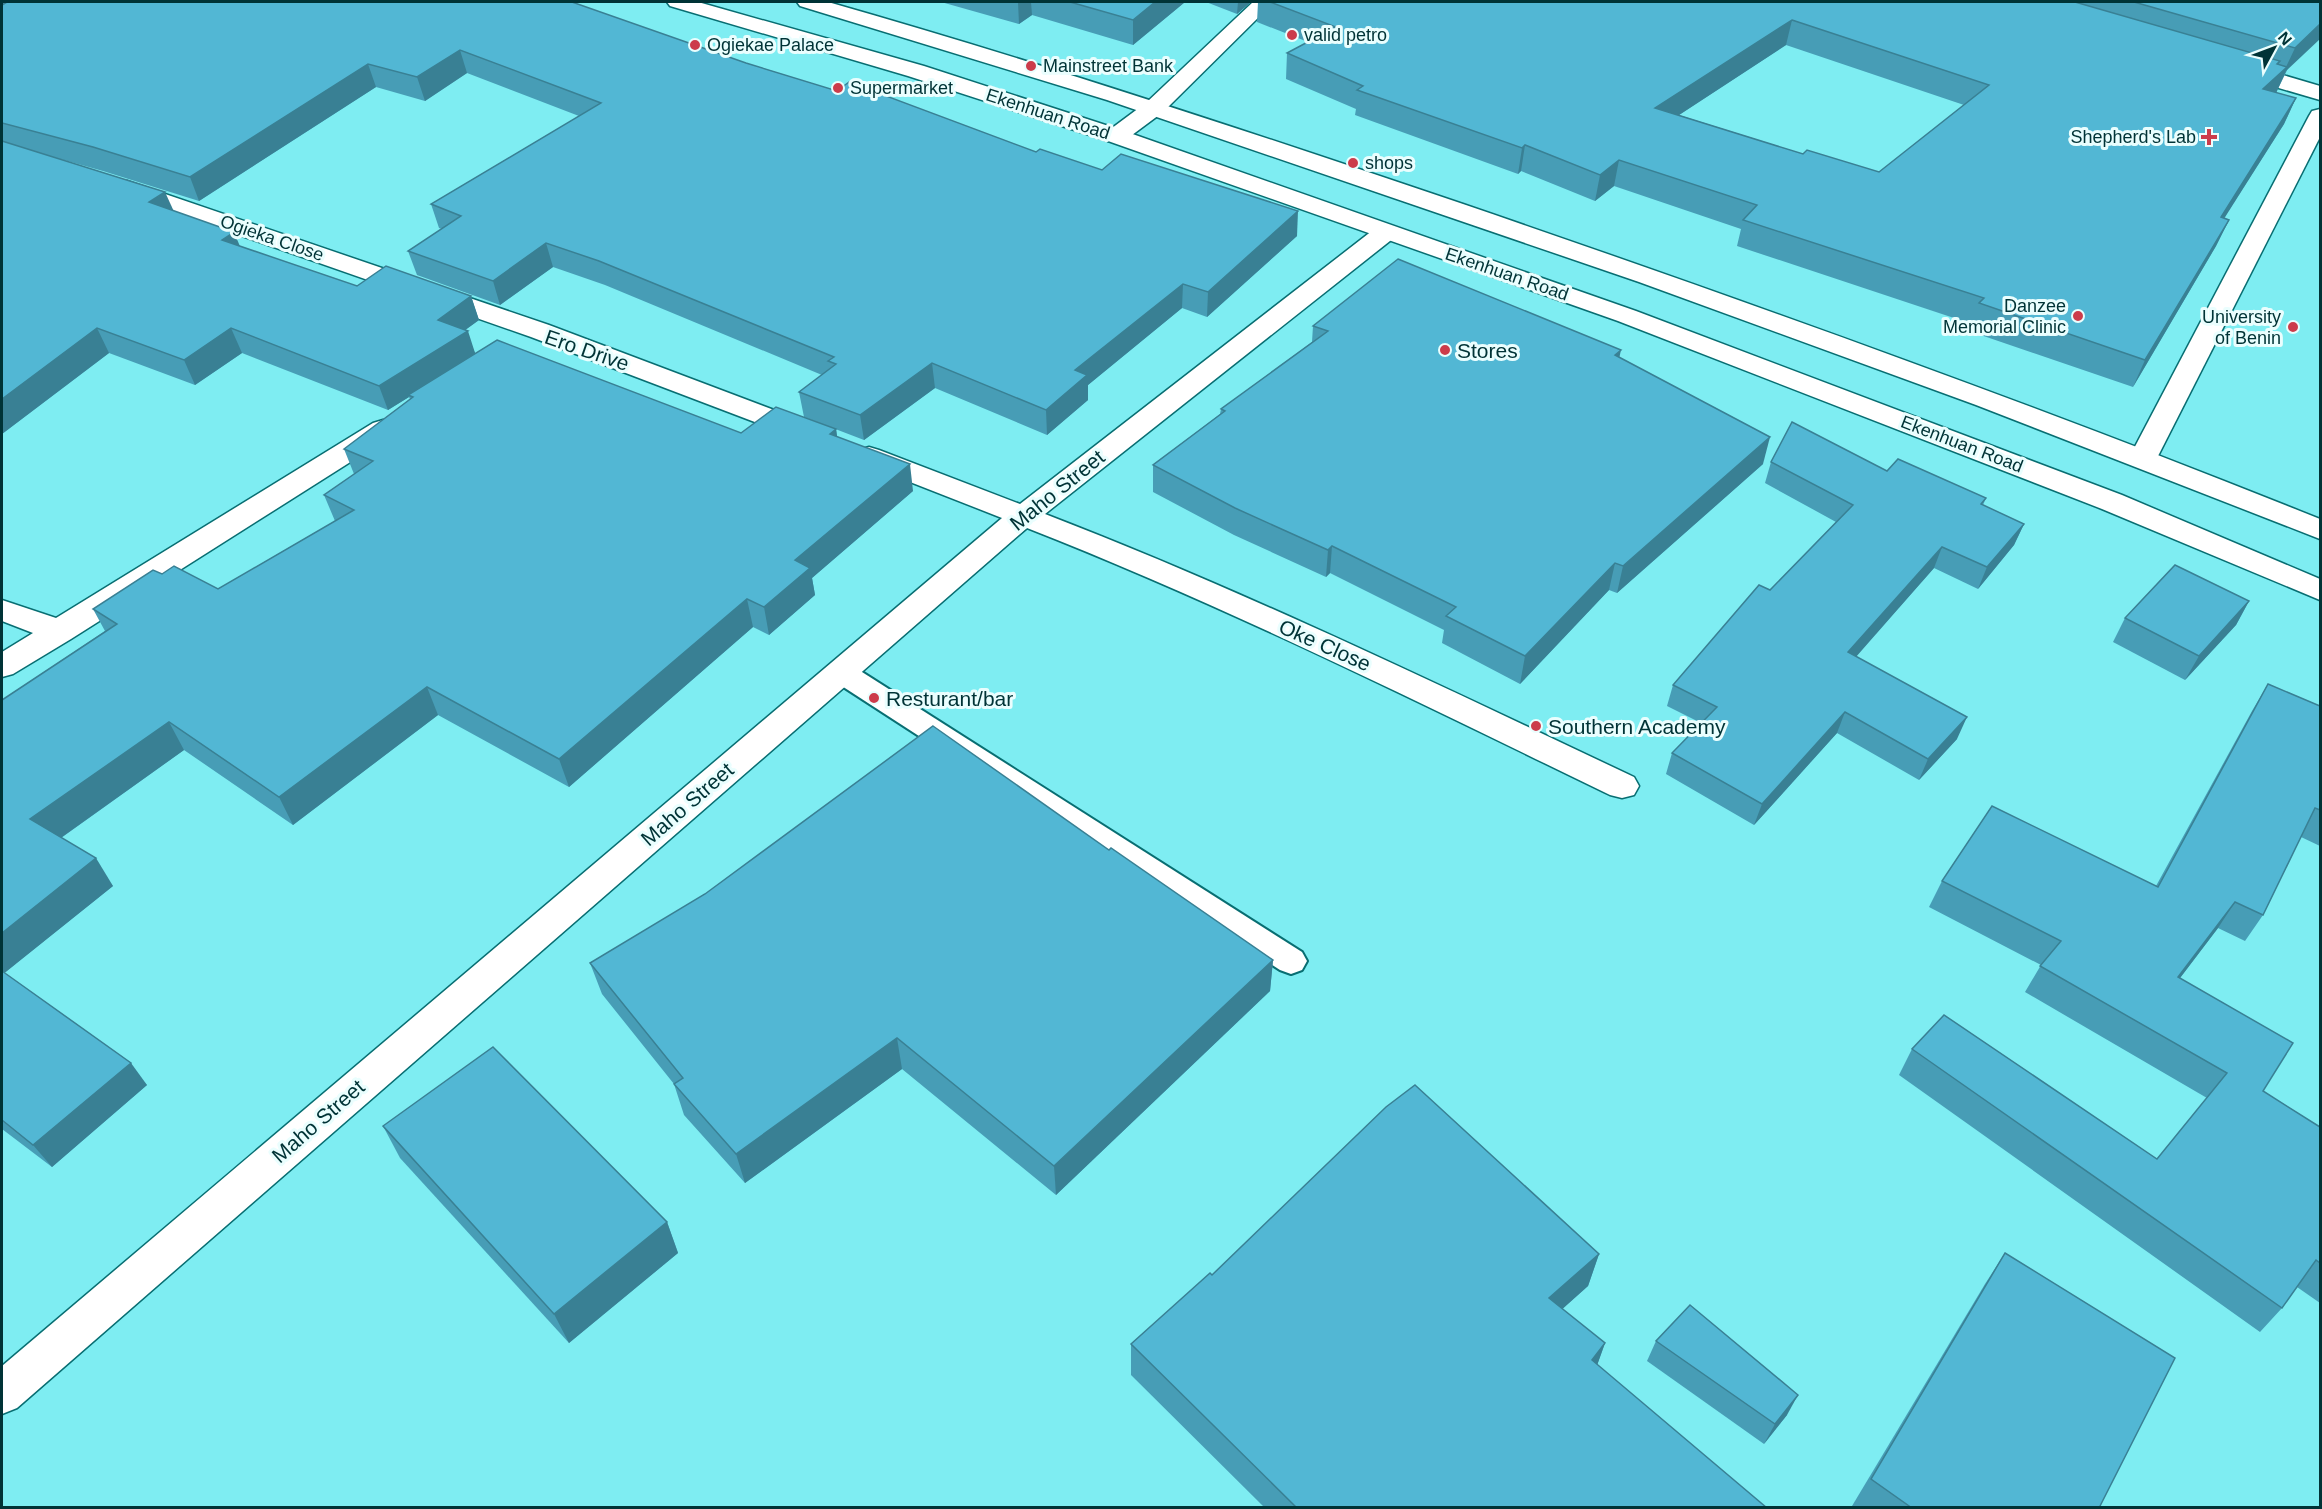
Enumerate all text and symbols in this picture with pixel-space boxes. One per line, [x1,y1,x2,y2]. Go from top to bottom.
north arrow [2244,18,2304,78]
place label: valid petro [1304,25,1387,45]
marker: valid petro [1285,28,1299,42]
text: N [2275,29,2295,48]
place label: Ogiekae Palace [707,35,834,55]
marker: Ogiekae Palace [688,38,702,52]
place label: Mainstreet Bank [1043,56,1174,76]
marker: Mainstreet Bank [1024,59,1038,73]
place label: Supermarket [850,78,953,98]
marker: Supermarket [831,81,845,95]
street label: Ekenhuan Road [984,85,1112,143]
place label: Shepherd's Lab [2070,127,2196,147]
marker: Shepherd's Lab [2200,128,2218,146]
place label: shops [1365,153,1413,173]
marker: shops [1346,156,1360,170]
street label: Ogieka Close [218,211,326,265]
street label: Ekenhuan Road [1443,244,1571,304]
place label: Danzee Memorial Clinic [1943,296,2066,337]
place label: University of Benin [2202,307,2281,348]
marker: Danzee Memorial Clinic [2071,309,2085,323]
marker: University of Benin [2286,320,2300,334]
street label: Ero Drive [542,325,632,375]
place label: Stores [1457,339,1518,362]
marker: Stores [1438,343,1452,357]
street label: Ekenhuan Road [1898,412,2026,476]
street label: Maho Street [1005,445,1109,535]
street label: Oke Close [1276,615,1374,675]
place label: Resturant/bar [886,687,1013,710]
marker: Resturant/bar [867,691,881,705]
place label: Southern Academy [1548,715,1726,738]
marker: Southern Academy [1529,719,1543,733]
street label: Maho Street [636,758,738,850]
street label: Maho Street [267,1075,369,1167]

